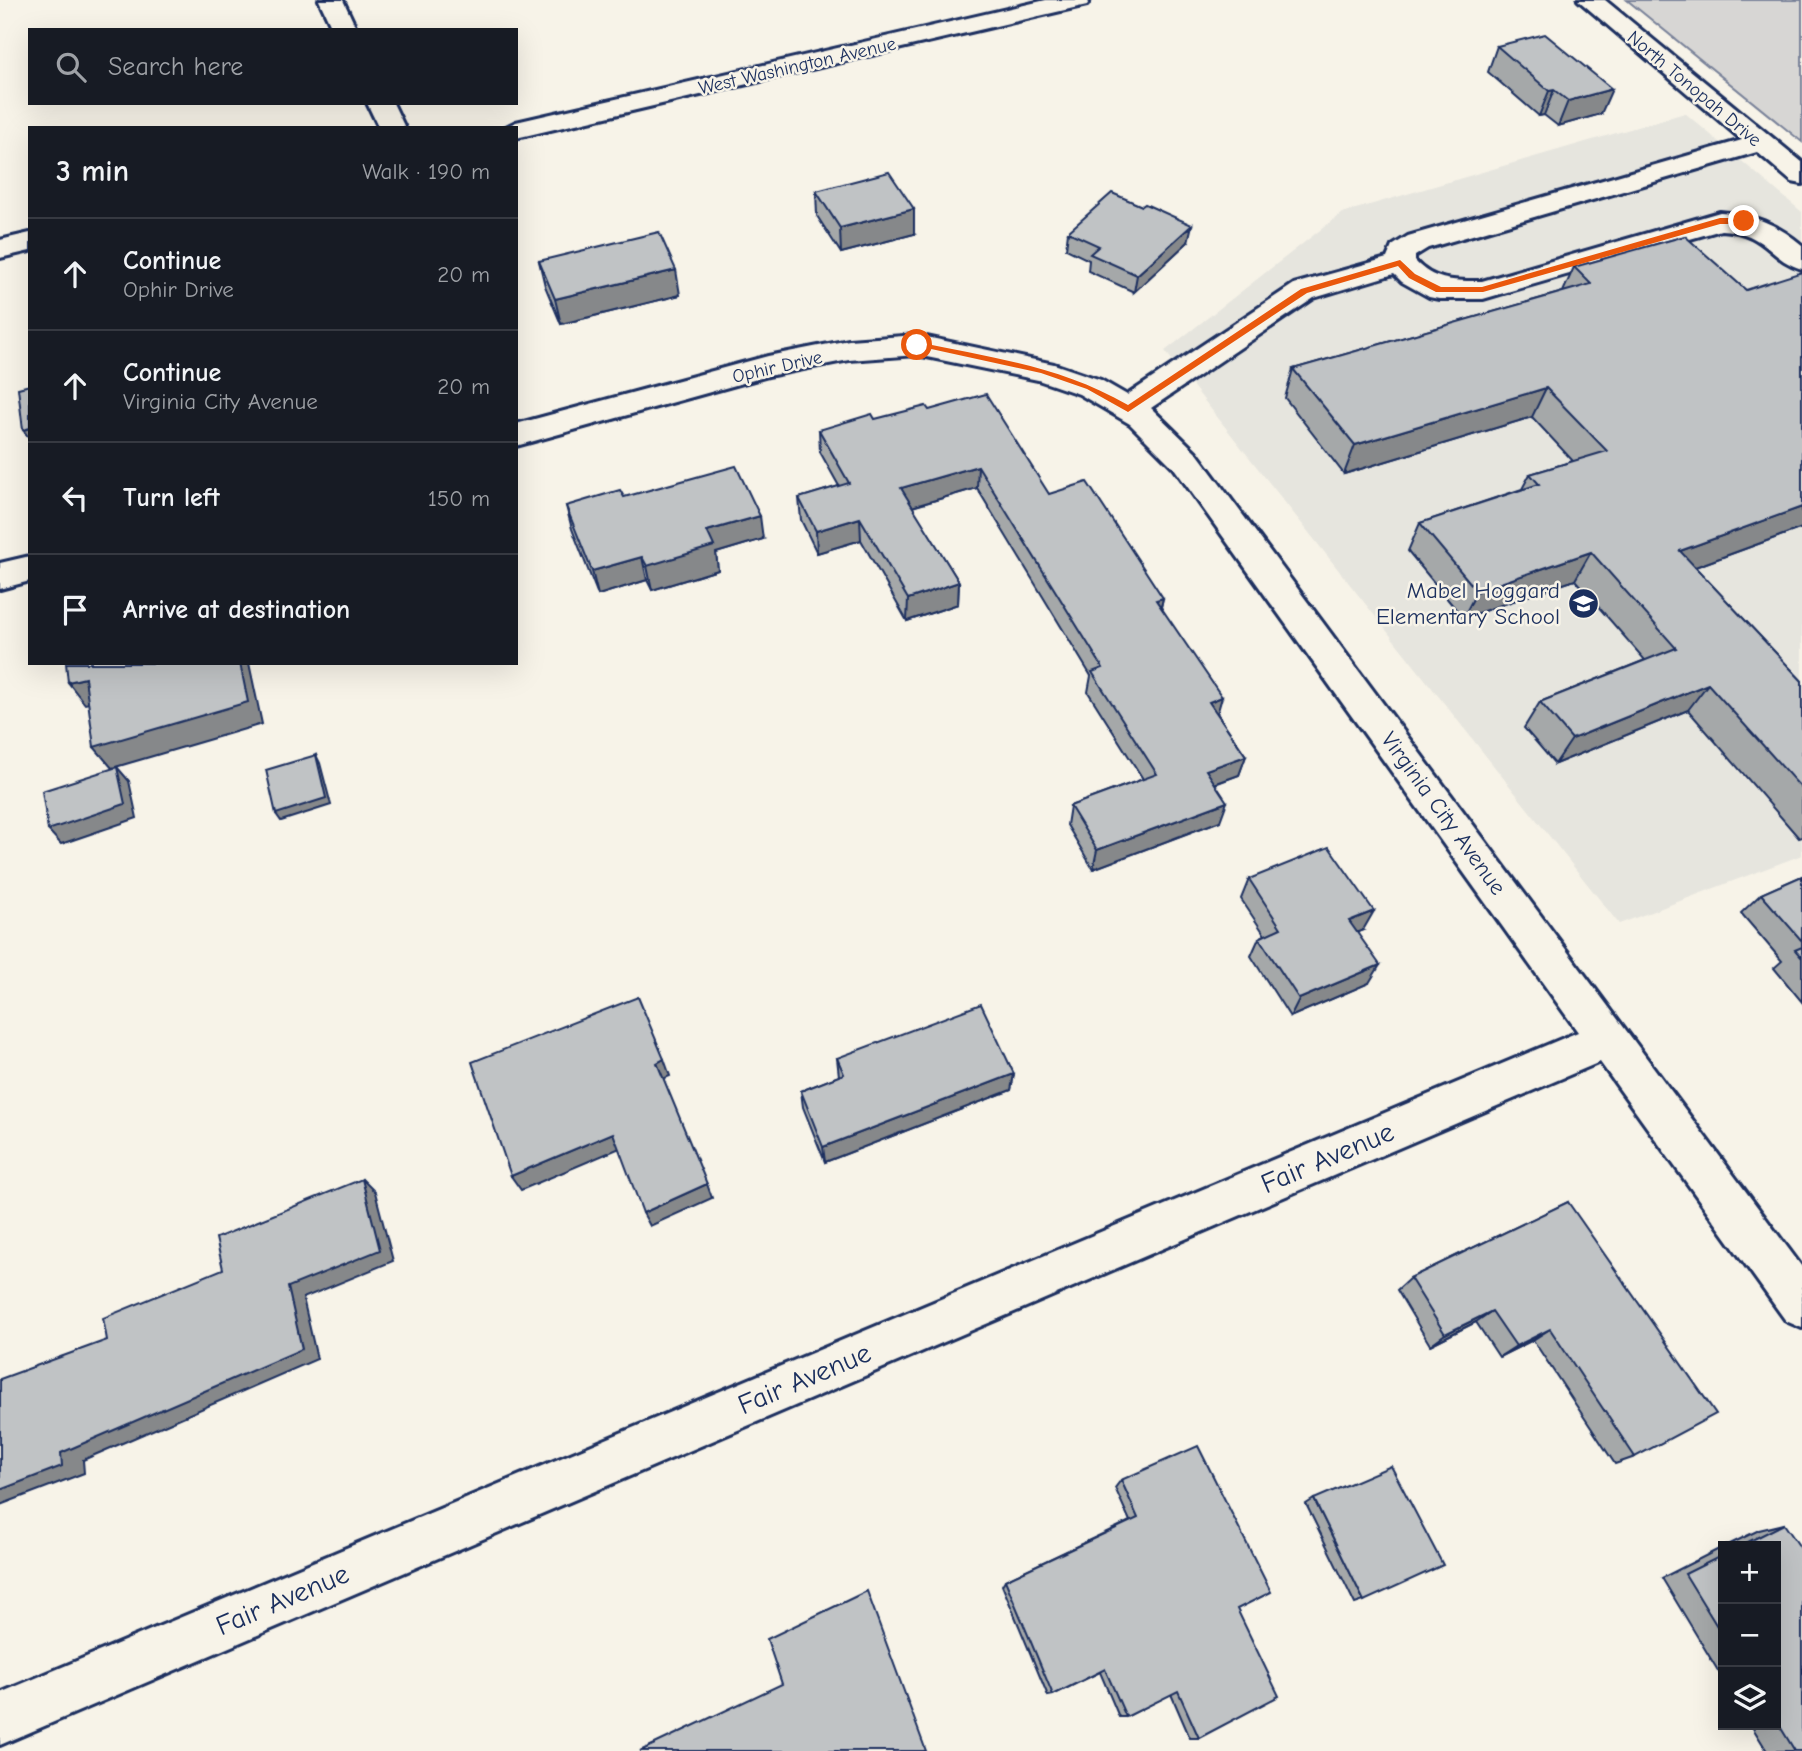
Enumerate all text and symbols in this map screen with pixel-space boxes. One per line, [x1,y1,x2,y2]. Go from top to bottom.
street label: North Tonopah Drive [1623,26,1766,151]
search box [28,28,518,105]
street label: West Washington Avenue [696,33,898,99]
icon: search [52,48,90,86]
text: Search here [108,52,243,82]
text: 3 min [56,154,129,189]
text: Walk · 190 m [362,158,490,185]
route end [1728,205,1759,236]
text: Continue [123,246,221,276]
icon: ahead [56,255,94,293]
text: 20 m [437,261,490,288]
text: Ophir Drive [123,276,234,303]
route start [901,329,932,360]
street label: Ophir Drive [730,346,824,388]
text: Continue [123,358,221,388]
icon: ahead [56,367,94,405]
text: 20 m [437,373,490,400]
text: Virginia City Avenue [123,388,318,415]
icon: left [56,479,94,517]
text: Turn left [123,483,220,513]
text: 150 m [428,485,490,512]
place label: Mabel Hoggard Elementary School [1376,577,1560,630]
school or university icon: Mabel Hoggard Elementary School [1566,586,1600,620]
icon: arrive [56,591,94,629]
text: Arrive at destination [123,595,350,625]
street label: Virginia City Avenue [1375,727,1512,900]
street label: Fair Avenue [1256,1116,1399,1200]
street label: Fair Avenue [733,1337,876,1421]
map controls [1718,1541,1781,1730]
button: + [1718,1541,1781,1604]
street label: Fair Avenue [211,1558,354,1642]
button: − [1718,1604,1781,1667]
button: layers [1718,1667,1781,1730]

